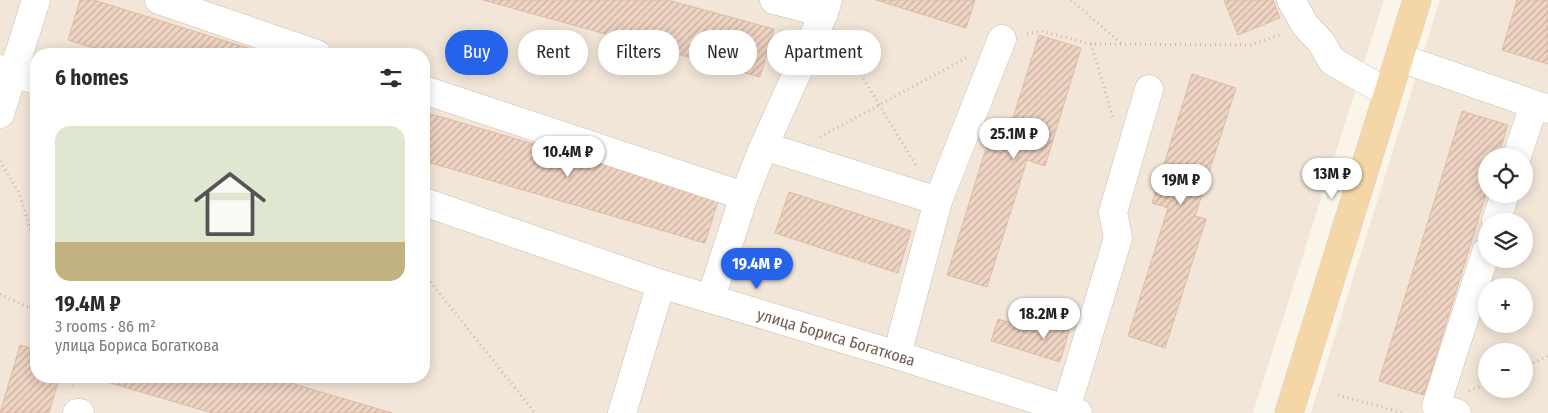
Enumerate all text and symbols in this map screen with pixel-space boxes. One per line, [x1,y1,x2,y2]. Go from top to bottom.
chip: Buy [445,30,508,75]
chip: Rent [518,30,588,75]
chip: Filters [598,30,679,75]
chip: New [689,30,757,75]
chip: Apartment [767,30,881,75]
icon: filters [377,64,405,92]
text: 6 homes [55,65,128,91]
pin: 25.1M ₽ [968,118,1060,160]
text: 25.1M ₽ [990,124,1038,143]
pin: 10.4M ₽ [522,136,614,178]
text: 10.4M ₽ [543,142,593,161]
map controls [1478,148,1533,398]
button: locate [1478,148,1533,203]
pin: 13M ₽ [1297,158,1367,200]
icon: home [185,159,275,249]
pin: 19M ₽ [1146,164,1216,206]
text: 13M ₽ [1313,164,1351,183]
text: 19M ₽ [1162,170,1200,189]
button: layers [1478,213,1533,268]
pin: 19.4M ₽ [711,248,803,290]
text: 19.4M ₽ [732,254,782,273]
button: + [1478,278,1533,333]
text: 19.4M ₽ [55,291,121,317]
pin: 18.2M ₽ [998,298,1090,340]
text: 18.2M ₽ [1019,304,1069,323]
street label: улица Бориса Богаткова [755,305,918,370]
text: 3 rooms · 86 m² [55,317,156,336]
text: улица Бориса Богаткова [55,336,219,355]
button: − [1478,343,1533,398]

